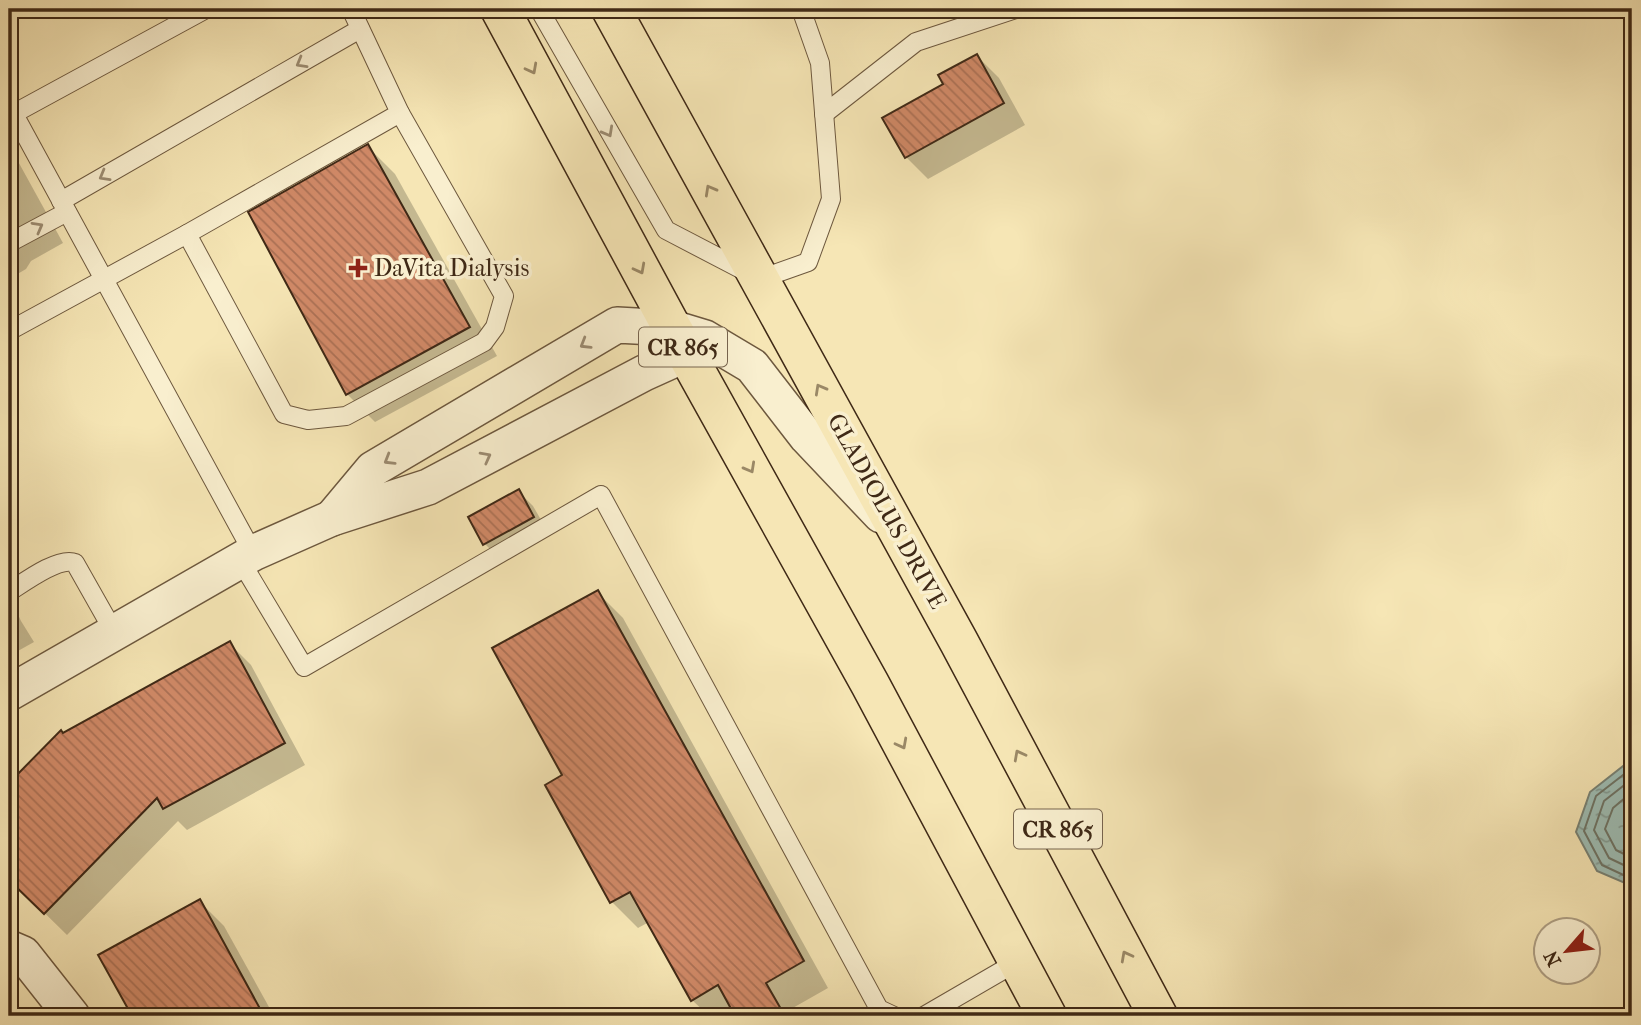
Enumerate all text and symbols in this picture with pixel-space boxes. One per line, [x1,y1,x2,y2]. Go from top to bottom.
one-way arrow [296,55,308,68]
one-way arrow [524,62,537,74]
one-way arrow [600,125,613,138]
one-way arrow [98,168,111,181]
one-way arrow [705,184,718,197]
one-way arrow [31,222,43,235]
place label: DaVita Dialysis [374,254,530,282]
marker: DaVita Dialysis [348,258,368,278]
one-way arrow [632,262,645,274]
road number: CR 865 [639,328,727,366]
one-way arrow [579,336,592,349]
one-way arrow [815,384,828,396]
street label: GLADIOLUS DRIVE [822,409,952,613]
one-way arrow [383,451,396,464]
one-way arrow [478,452,491,465]
one-way arrow [742,461,755,474]
one-way arrow [894,737,907,749]
one-way arrow [1014,750,1027,762]
road number: CR 865 [1014,810,1102,848]
north arrow [1532,916,1602,986]
text: N [1540,946,1566,970]
one-way arrow [1121,951,1134,963]

